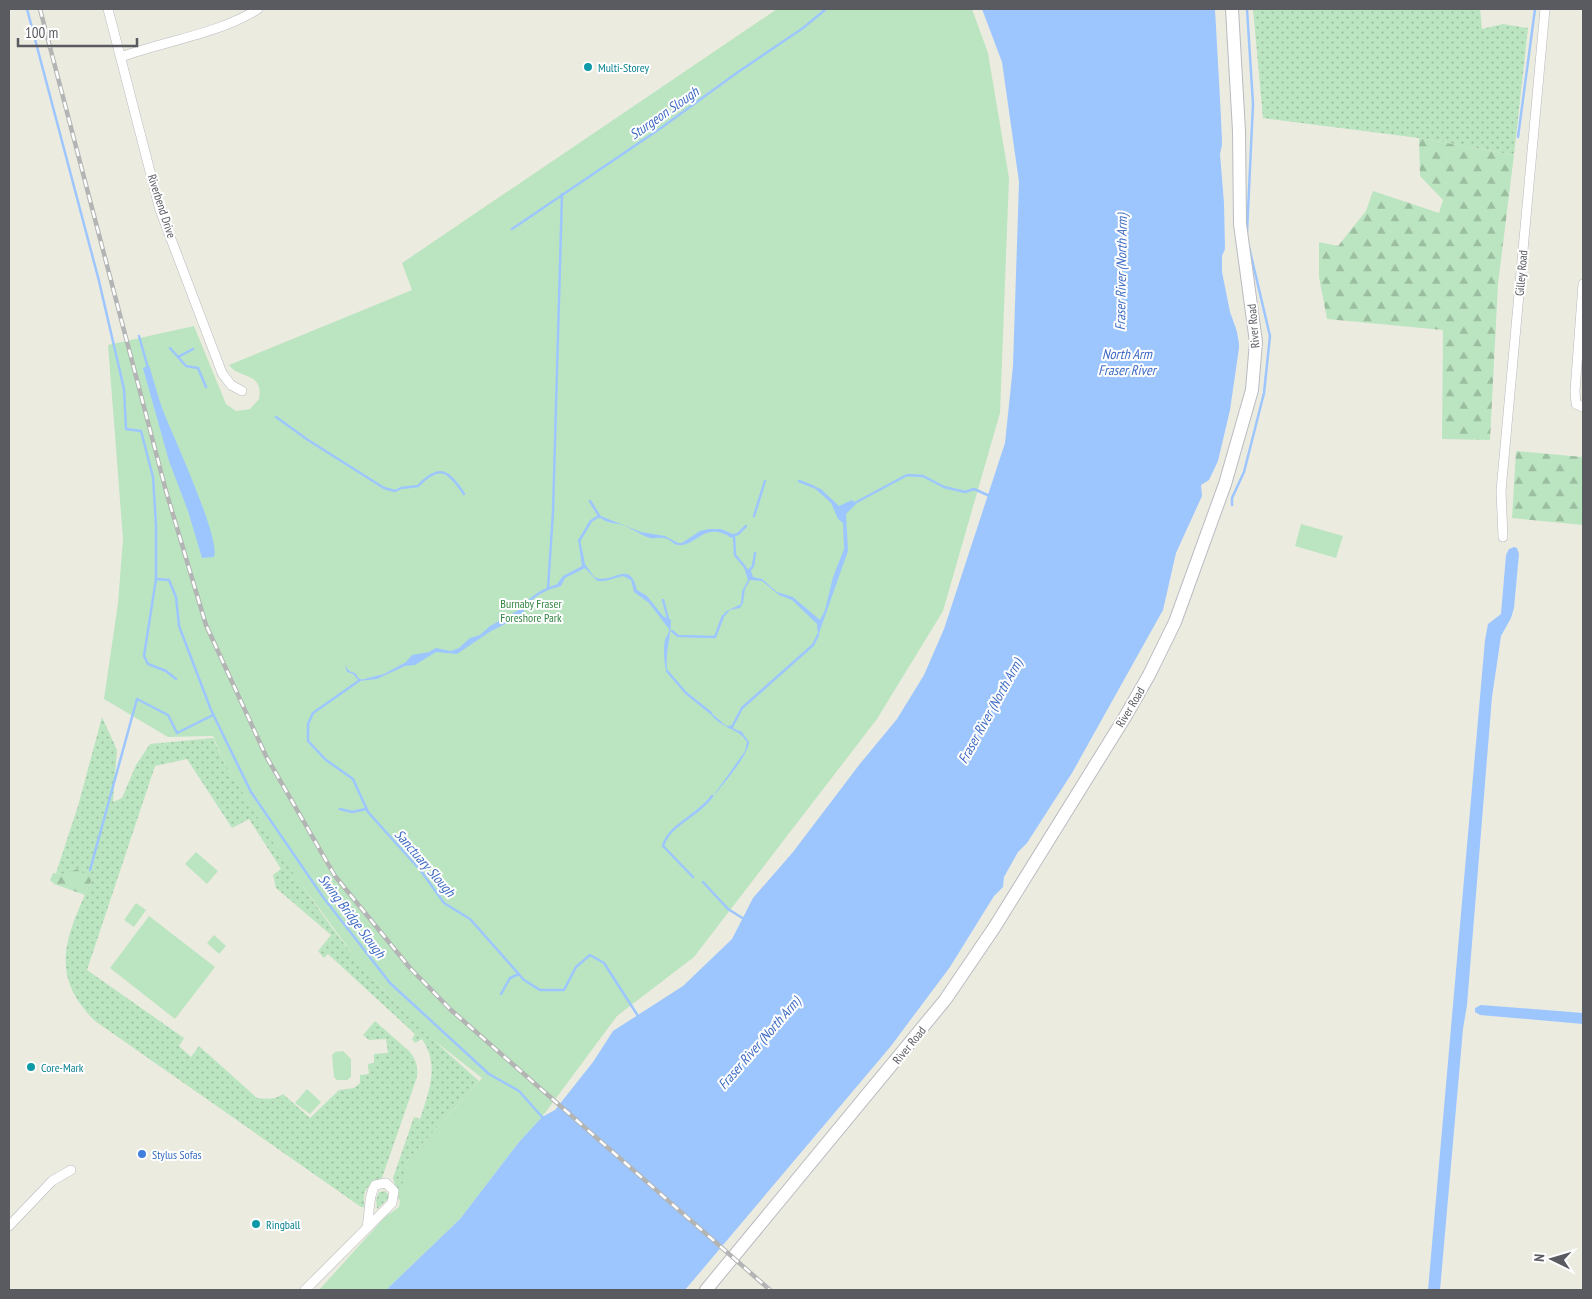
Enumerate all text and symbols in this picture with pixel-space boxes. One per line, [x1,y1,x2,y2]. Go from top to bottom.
scale bar [18,15,136,47]
text: 100 m [25,23,58,42]
place label: Multi-Storey [598,60,650,75]
marker: Multi-Storey [582,61,594,73]
water label: Sturgeon Slough [626,82,703,143]
street label: Riverbend Drive [145,172,179,240]
water label: Fraser River (North Arm) [1111,212,1131,331]
street label: Gilley Road [1512,249,1530,297]
street label: River Road [1244,303,1262,349]
water label: North Arm Fraser River [1098,345,1158,379]
park label: Burnaby Fraser Foreshore Park [500,596,562,625]
water label: Fraser River (North Arm) [954,654,1027,766]
street label: River Road [1112,684,1148,730]
water label: Sanctuary Slough [391,826,460,901]
water label: Swing Bridge Slough [315,871,390,962]
water label: Fraser River (North Arm) [714,992,805,1093]
street label: River Road [889,1023,929,1067]
place label: Core-Mark [41,1060,84,1075]
marker: Core-Mark [25,1061,37,1073]
place label: Stylus Sofas [152,1147,202,1162]
marker: Stylus Sofas [136,1148,148,1160]
place label: Ringball [266,1217,301,1232]
marker: Ringball [250,1218,262,1230]
north arrow [1527,1234,1577,1284]
text: N [1530,1253,1548,1262]

